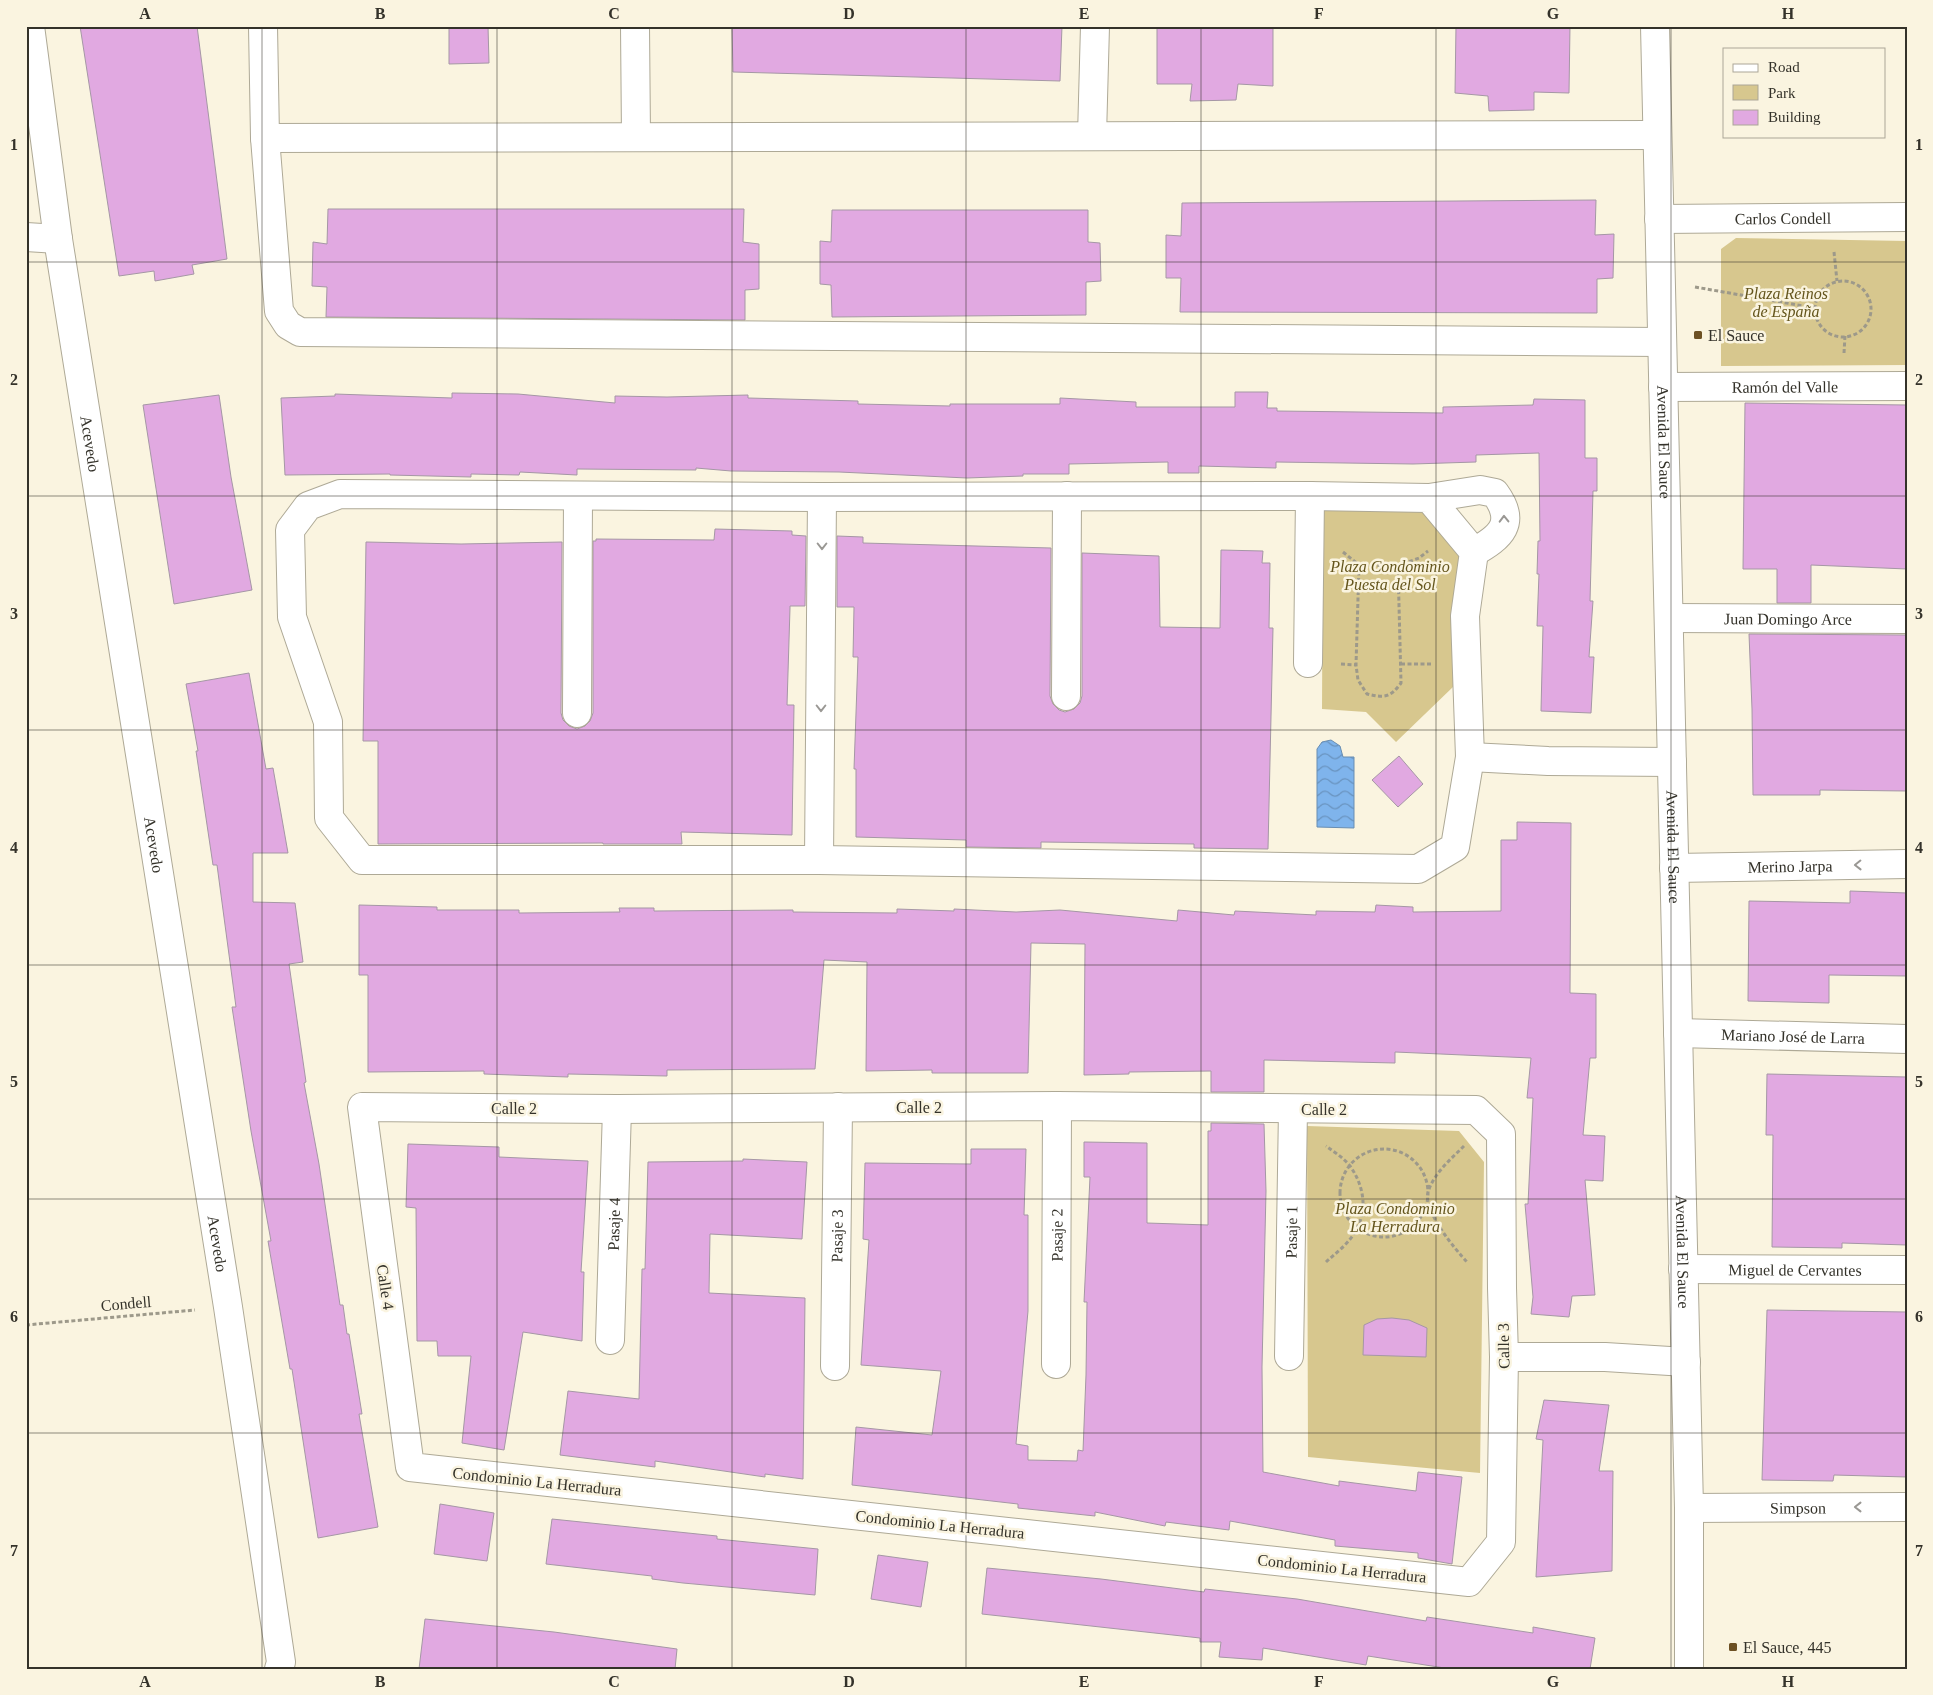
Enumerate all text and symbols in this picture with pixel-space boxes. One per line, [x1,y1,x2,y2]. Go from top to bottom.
text: A [139,5,151,22]
text: B [375,5,386,22]
text: C [608,5,620,22]
text: D [843,5,855,22]
text: E [1079,5,1089,22]
text: F [1314,5,1324,22]
text: G [1547,5,1560,22]
text: H [1782,5,1795,22]
legend [1723,48,1886,138]
text: Road [1768,59,1800,75]
text: Park [1768,85,1796,101]
text: Building [1768,109,1821,125]
text: 1 [10,136,18,153]
text: 1 [1915,136,1923,153]
street label: Carlos Condell [1735,210,1832,227]
park label: Plaza Reinos de España [1743,285,1828,321]
place label: El Sauce [1708,327,1764,344]
marker: El Sauce [1692,329,1704,341]
text: 2 [10,371,18,388]
text: 2 [1915,371,1923,388]
street label: Ramón del Valle [1732,378,1838,396]
street label: Avenida El Sauce [1654,385,1674,499]
street label: Acevedo [77,414,103,473]
one-way arrow [1499,514,1509,522]
one-way arrow [817,542,827,550]
park label: Plaza Condominio Puesta del Sol [1329,558,1450,593]
text: 3 [10,605,18,622]
text: 3 [1915,605,1923,622]
street label: Juan Domingo Arce [1724,610,1852,629]
one-way arrow [816,705,826,713]
street label: Avenida El Sauce [1664,790,1683,904]
street label: Acevedo [141,815,167,874]
text: 4 [10,839,18,856]
text: 4 [1915,839,1923,856]
street label: Merino Jarpa [1747,857,1833,876]
one-way arrow [1854,860,1862,870]
street label: Mariano José de Larra [1721,1026,1865,1047]
text: 5 [10,1073,18,1090]
text: 5 [1915,1073,1923,1090]
street label: Calle 2 [896,1099,942,1116]
street label: Calle 2 [491,1100,537,1117]
street label: Calle 2 [1301,1101,1347,1118]
street label: Avenida El Sauce [1673,1195,1692,1309]
street label: Pasaje 4 [605,1197,624,1251]
park label: Plaza Condominio La Herradura [1334,1200,1455,1235]
street label: Pasaje 1 [1283,1205,1301,1259]
street label: Pasaje 3 [828,1209,847,1263]
street label: Pasaje 2 [1048,1209,1067,1261]
street label: Acevedo [205,1214,230,1273]
street label: Miguel de Cervantes [1728,1261,1862,1279]
street label: Calle 4 [374,1263,397,1311]
street label: Condell [100,1293,153,1314]
text: 6 [10,1308,18,1325]
text: 6 [1915,1308,1923,1325]
street label: Calle 3 [1495,1323,1512,1369]
street label: Condominio La Herradura [452,1464,622,1499]
street label: Simpson [1770,1499,1826,1518]
one-way arrow [1854,1502,1862,1512]
street label: Condominio La Herradura [855,1507,1025,1542]
text: 7 [10,1542,18,1559]
text: 7 [1915,1542,1923,1559]
street label: Condominio La Herradura [1257,1551,1427,1586]
place label: El Sauce, 445 [1743,1639,1831,1656]
marker: El Sauce, 445 [1727,1641,1739,1653]
text: A [139,1673,151,1690]
text: B [375,1673,386,1690]
text: C [608,1673,620,1690]
text: D [843,1673,855,1690]
text: E [1079,1673,1089,1690]
text: F [1314,1673,1324,1690]
text: G [1547,1673,1560,1690]
text: H [1782,1673,1795,1690]

